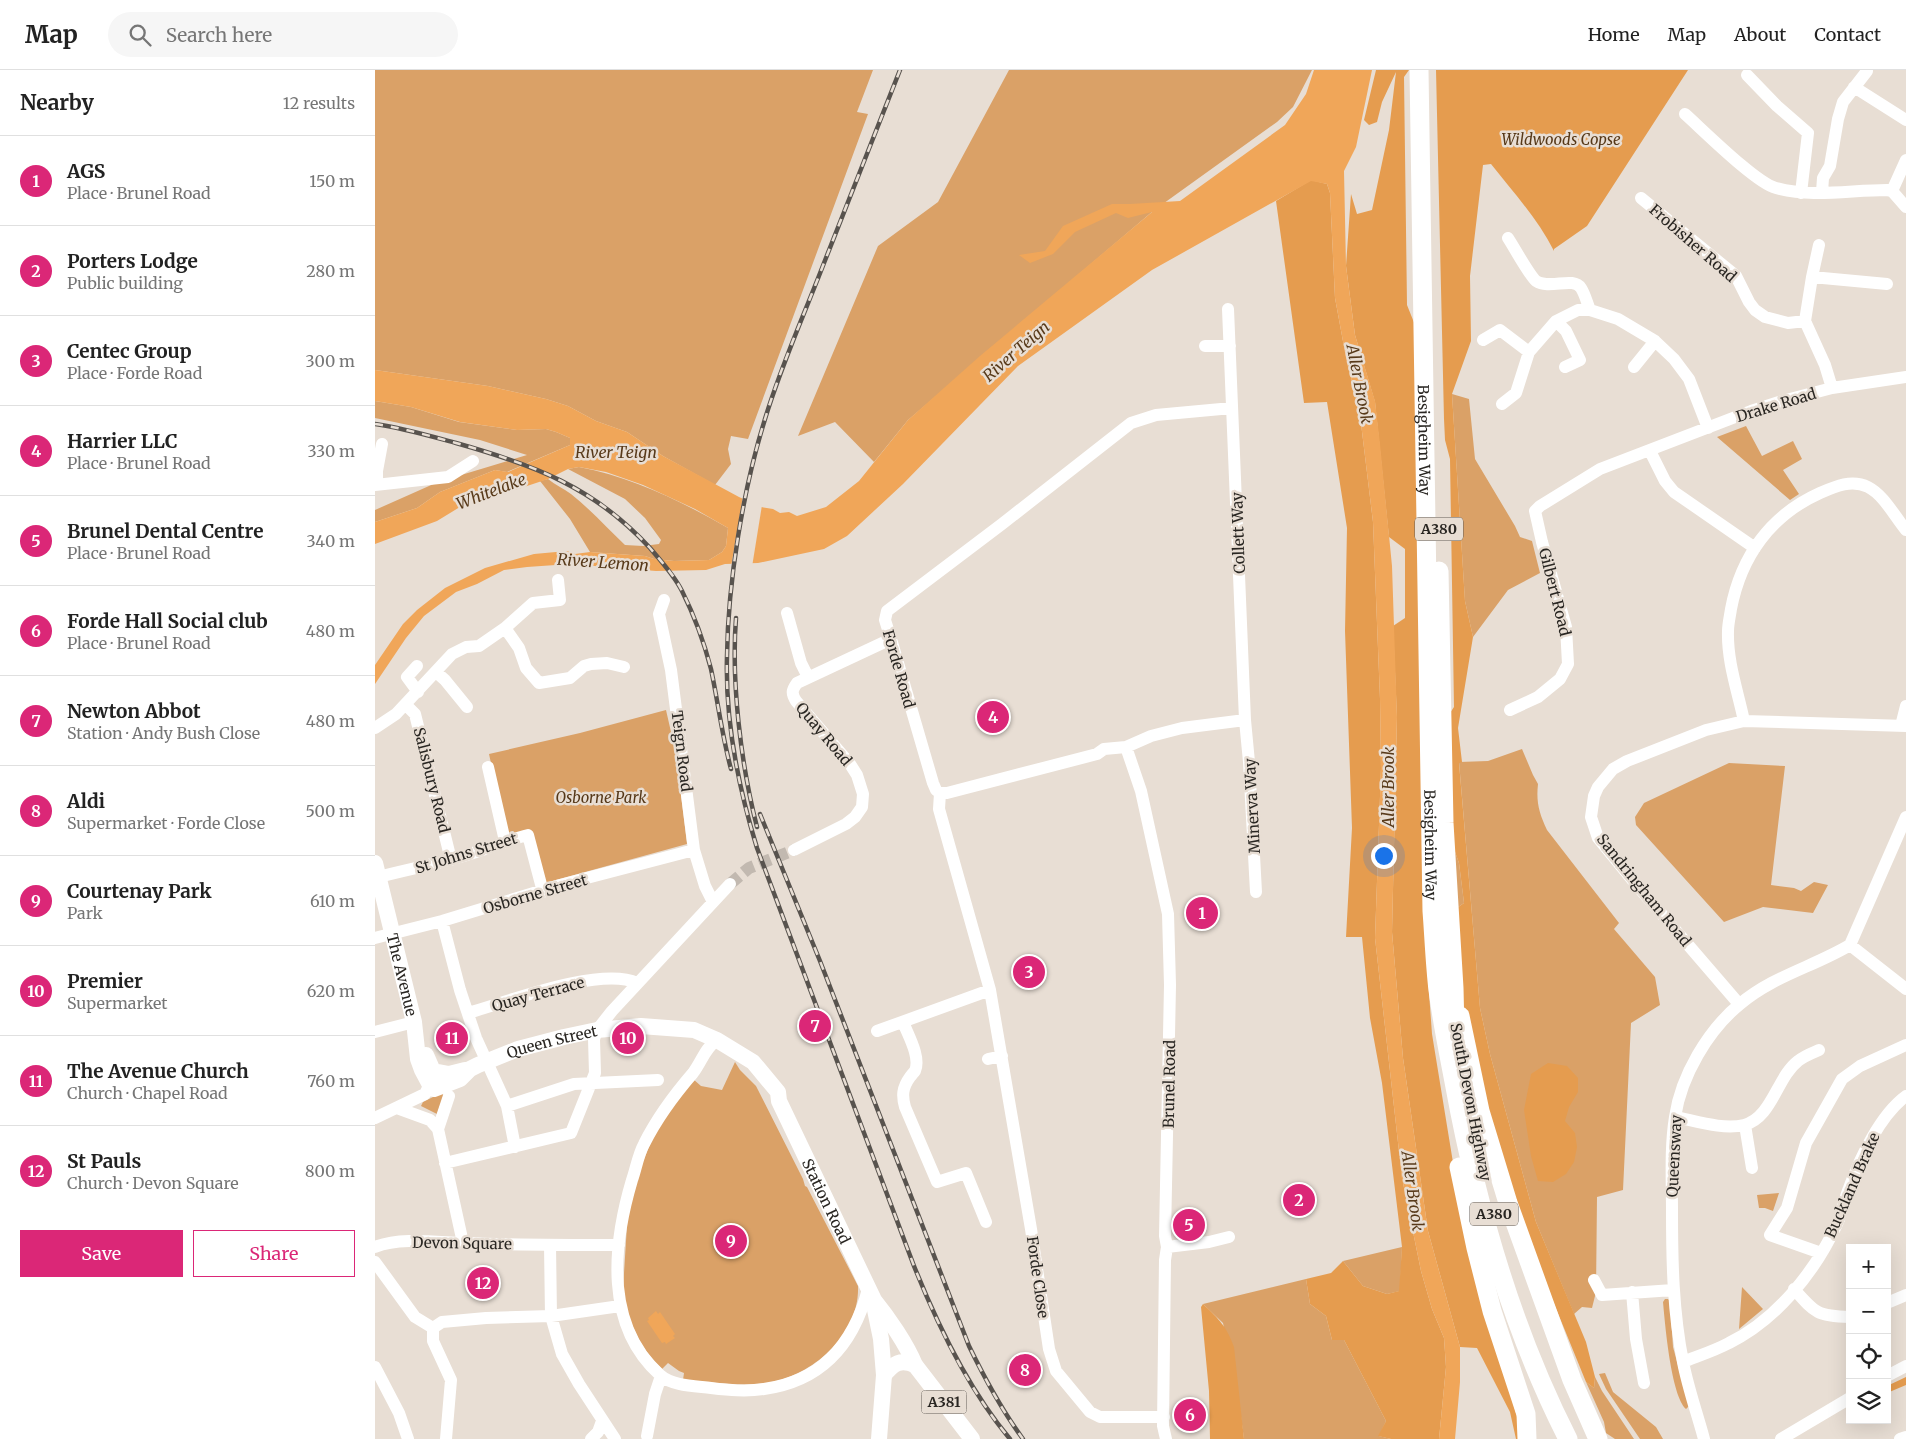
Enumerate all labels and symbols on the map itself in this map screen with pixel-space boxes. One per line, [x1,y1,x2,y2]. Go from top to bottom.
park label: Wildwoods Copse [1501,130,1621,149]
street label: Frobisher Road [1646,200,1740,286]
water label: River Teign [979,317,1053,385]
water label: Aller Brook [1342,341,1378,426]
street label: Besigheim Way [1414,384,1435,496]
street label: Drake Road [1734,384,1818,426]
water label: River Teign [575,442,657,462]
water label: Whitelake [453,469,529,513]
street label: Collett Way [1227,492,1249,574]
road number: A380 [1415,518,1463,540]
street label: Gilbert Road [1535,546,1575,638]
water label: River Lemon [556,549,650,575]
street label: Forde Road [879,628,919,710]
street label: Quay Road [792,698,856,770]
pin: 4 [977,698,1009,736]
street label: Teign Road [668,709,696,793]
street label: Salisbury Road [410,725,454,835]
water label: Aller Brook [1378,747,1398,829]
street label: Minerva Way [1240,758,1264,854]
park label: Osborne Park [556,788,647,807]
street label: Besigheim Way [1421,789,1441,901]
street label: St Johns Street [413,828,519,878]
street label: Sandringham Road [1593,830,1695,950]
your location [1371,843,1397,869]
street label: Osborne Street [481,870,589,918]
pin: 1 [1186,894,1218,932]
street label: The Avenue [383,931,422,1018]
pin: 3 [1013,953,1045,991]
street label: Quay Terrace [490,972,587,1015]
pin: 7 [799,1007,831,1045]
pin: 11 [436,1019,468,1057]
pin: 10 [612,1019,644,1057]
street label: Queen Street [504,1021,599,1062]
street label: South Devon Highway [1446,1021,1496,1183]
street label: Brunel Road [1159,1040,1179,1128]
street label: Queensway [1662,1114,1686,1198]
street label: Buckland Brake [1820,1129,1884,1241]
water label: Aller Brook [1397,1148,1429,1232]
street label: Station Road [798,1155,855,1247]
pin: 2 [1283,1181,1315,1219]
road number: A380 [1470,1202,1518,1226]
pin: 5 [1173,1206,1205,1244]
pin: 9 [715,1222,747,1260]
street label: Devon Square [412,1233,512,1253]
street label: Forde Close [1023,1235,1053,1319]
pin: 12 [467,1264,499,1302]
pin: 8 [1009,1351,1041,1389]
road number: A381 [921,1390,967,1414]
pin: 6 [1174,1396,1206,1434]

